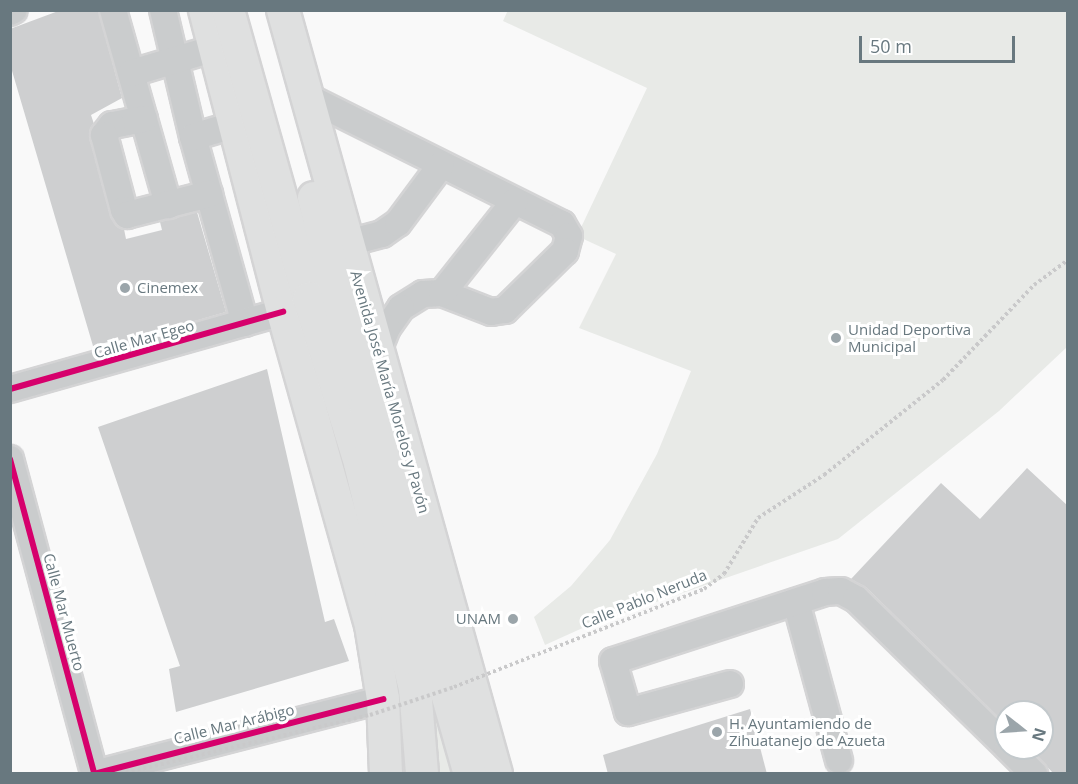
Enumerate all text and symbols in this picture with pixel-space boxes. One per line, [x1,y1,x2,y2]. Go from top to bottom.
scale bar [862,24,1018,62]
text: 50 m [870,34,912,58]
street label: Avenida José María Morelos y Pavón [347,269,433,515]
place label: Cinemex [137,279,198,297]
marker: Cinemex [118,281,132,295]
street label: Calle Mar Egeo [92,316,196,362]
place label: Unidad Deportiva Municipal [848,320,971,355]
marker: Unidad Deportiva Municipal [829,331,843,345]
street label: Calle Mar Muerto [40,551,88,673]
street label: Calle Pablo Neruda [579,566,709,632]
place label: UNAM [456,610,501,628]
marker: UNAM [506,612,520,626]
street label: Calle Mar Arábigo [172,700,296,748]
north arrow [994,700,1054,760]
place label: H. Ayuntamiendo de Zihuatanejo de Azueta [729,714,885,749]
marker: H. Ayuntamiendo de Zihuatanejo de Azueta [710,725,724,739]
text: N [1027,725,1052,744]

